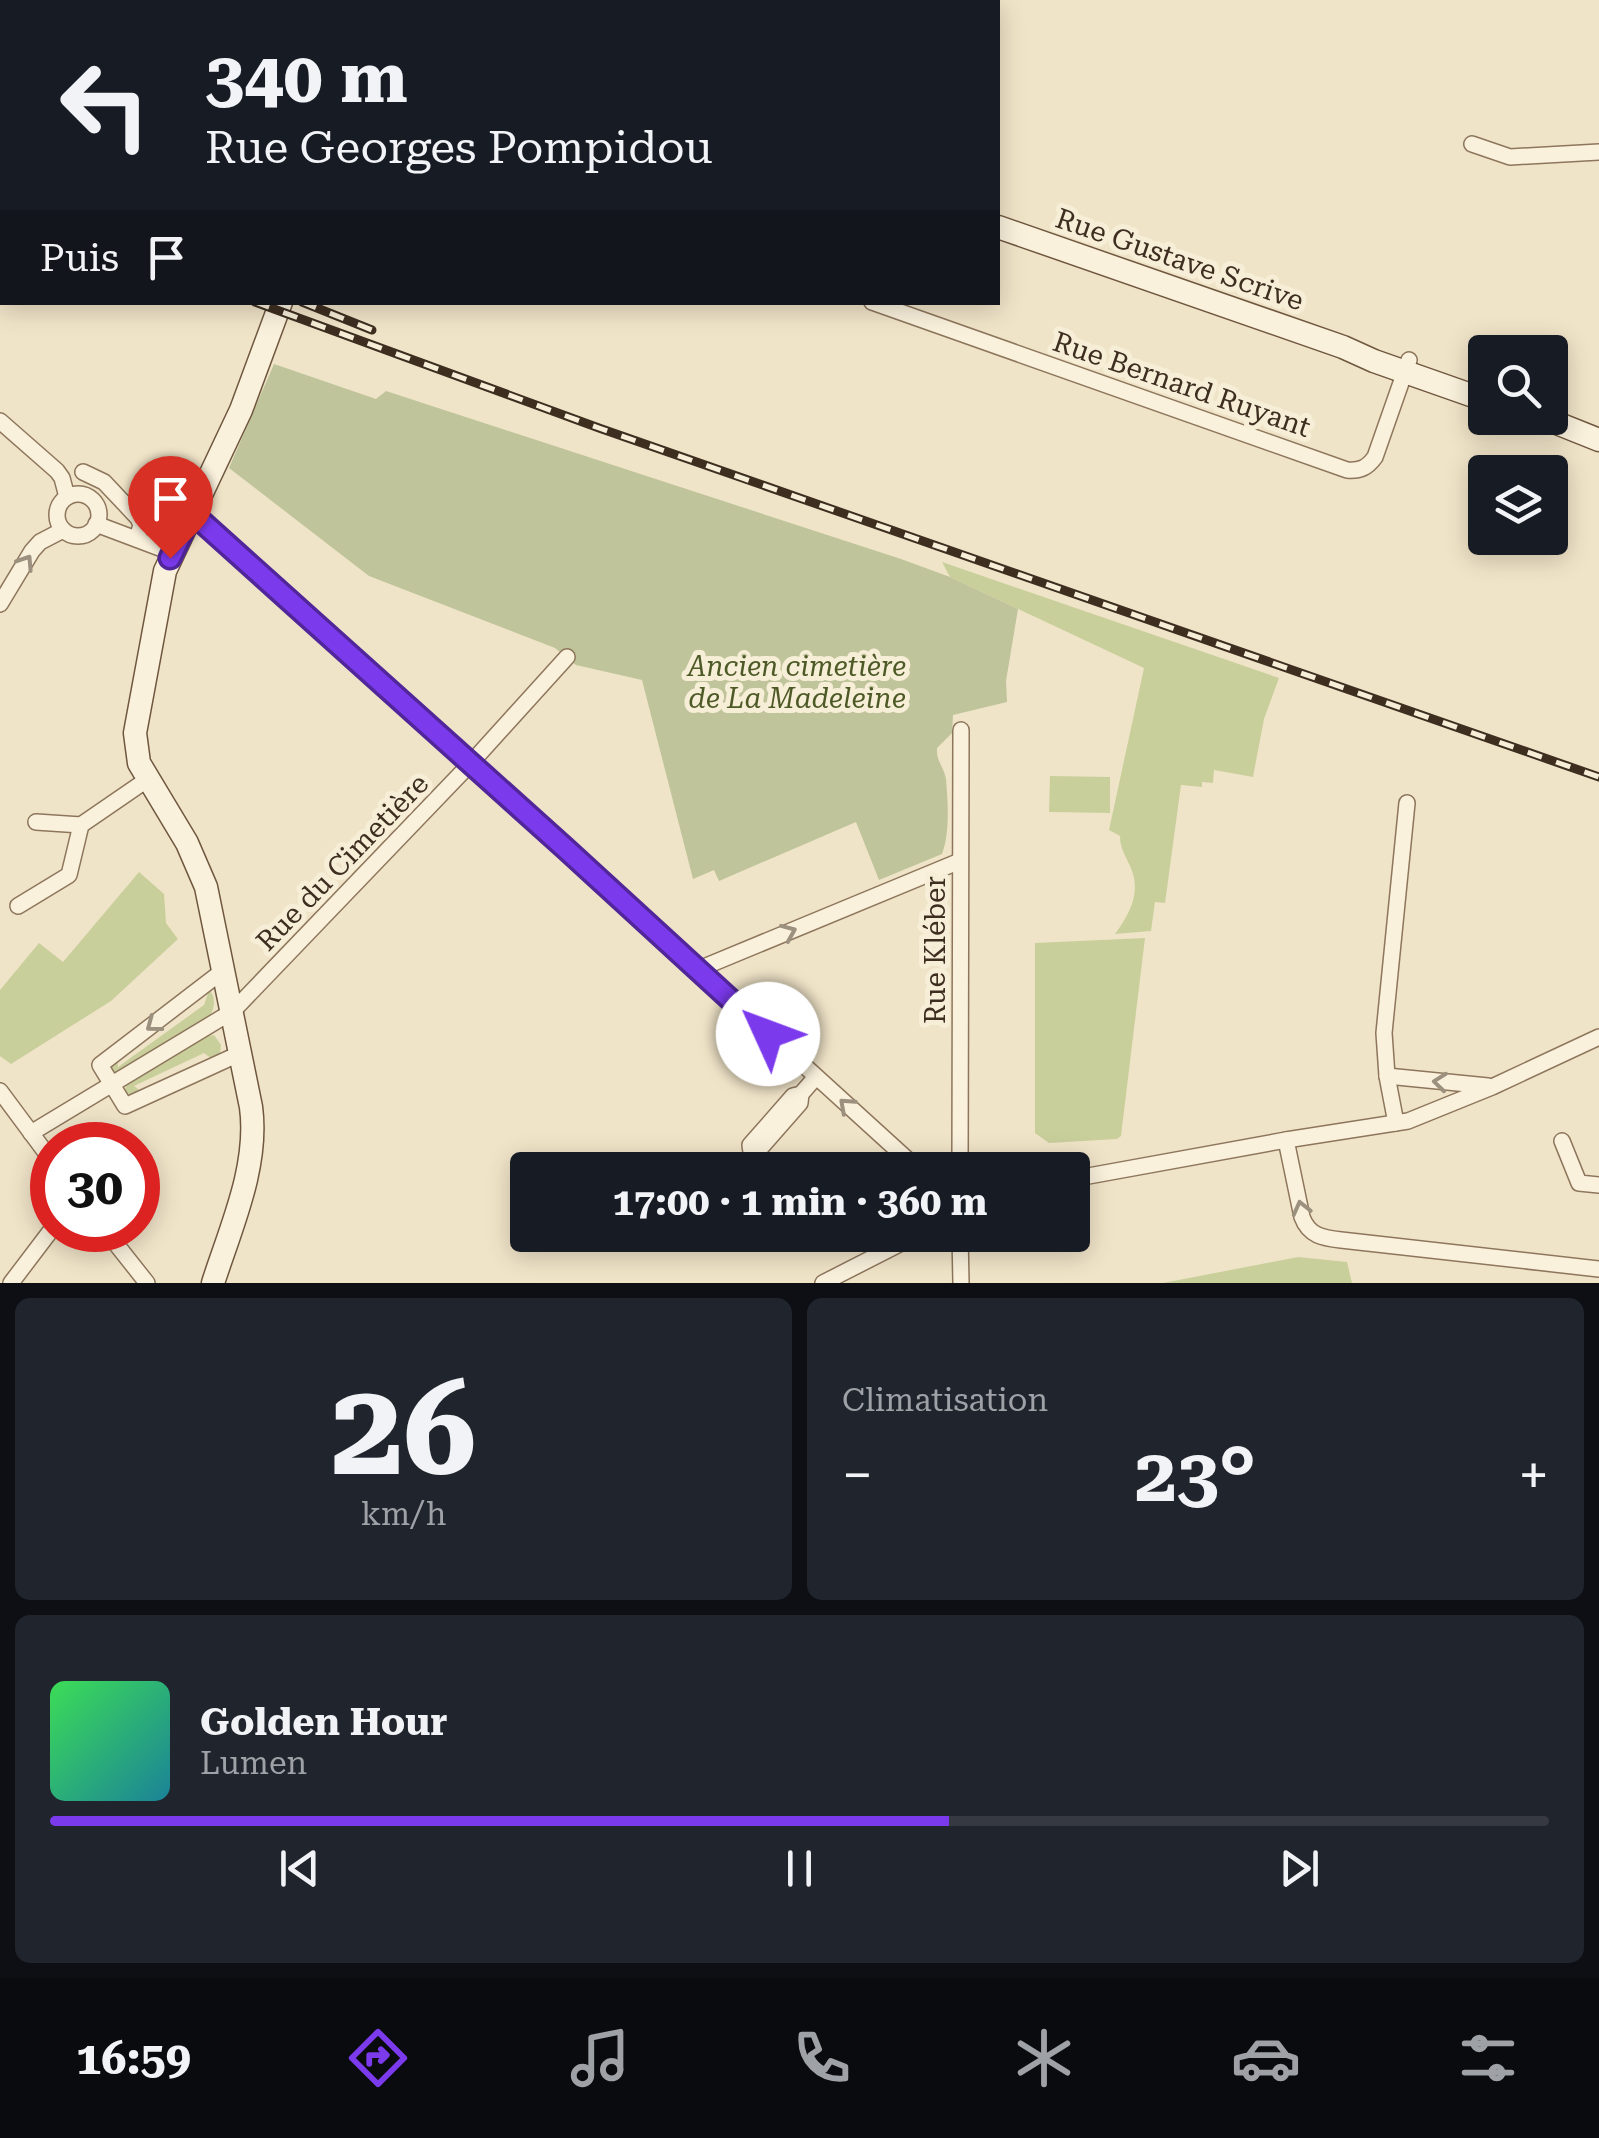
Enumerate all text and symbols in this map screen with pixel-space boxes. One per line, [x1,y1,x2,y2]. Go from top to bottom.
text: 340 m [205,37,408,119]
icon: left [40,40,170,170]
text: Rue Georges Pompidou [205,121,713,174]
street label: Rue Gustave Scrive [1052,202,1308,317]
icon: arrive [139,230,194,285]
text: Puis [40,236,119,280]
street label: Rue Bernard Ruyant [1049,325,1315,444]
map controls [1468,335,1568,555]
button: search [1468,335,1568,435]
button: layers [1468,455,1568,555]
pin [128,456,213,559]
icon: arrive [143,471,198,526]
one-way arrow [14,554,33,572]
park label: Ancien cimetière de La Madeleine [686,650,906,715]
street label: Rue du Cimetière [250,767,435,958]
street label: Rue Kléber [919,876,952,1024]
one-way arrow [779,924,797,944]
position arrow [716,982,820,1086]
one-way arrow [146,1013,164,1030]
one-way arrow [1431,1071,1447,1093]
one-way arrow [839,1099,858,1117]
speed limit sign: 30 [30,1122,160,1252]
text: 17:00 · 1 min · 360 m [613,1180,987,1224]
one-way arrow [1291,1200,1312,1217]
text: 26 [331,1353,476,1506]
text: Climatisation [842,1381,1048,1419]
text: 23° [1135,1431,1256,1519]
text: − [842,1443,873,1507]
text: + [1518,1443,1549,1507]
text: km/h [361,1495,446,1533]
text: Golden Hour [200,1700,448,1744]
text: Lumen [200,1744,307,1782]
icon: previous [272,1841,327,1896]
icon: pause [772,1841,827,1896]
icon: next [1272,1841,1327,1896]
icon: directions [343,2023,413,2093]
icon: music [565,2023,635,2093]
icon: phone [787,2023,857,2093]
icon: climate [1009,2023,1079,2093]
icon: car [1231,2023,1301,2093]
icon: filters [1453,2023,1523,2093]
text: 16:59 [76,2032,191,2085]

